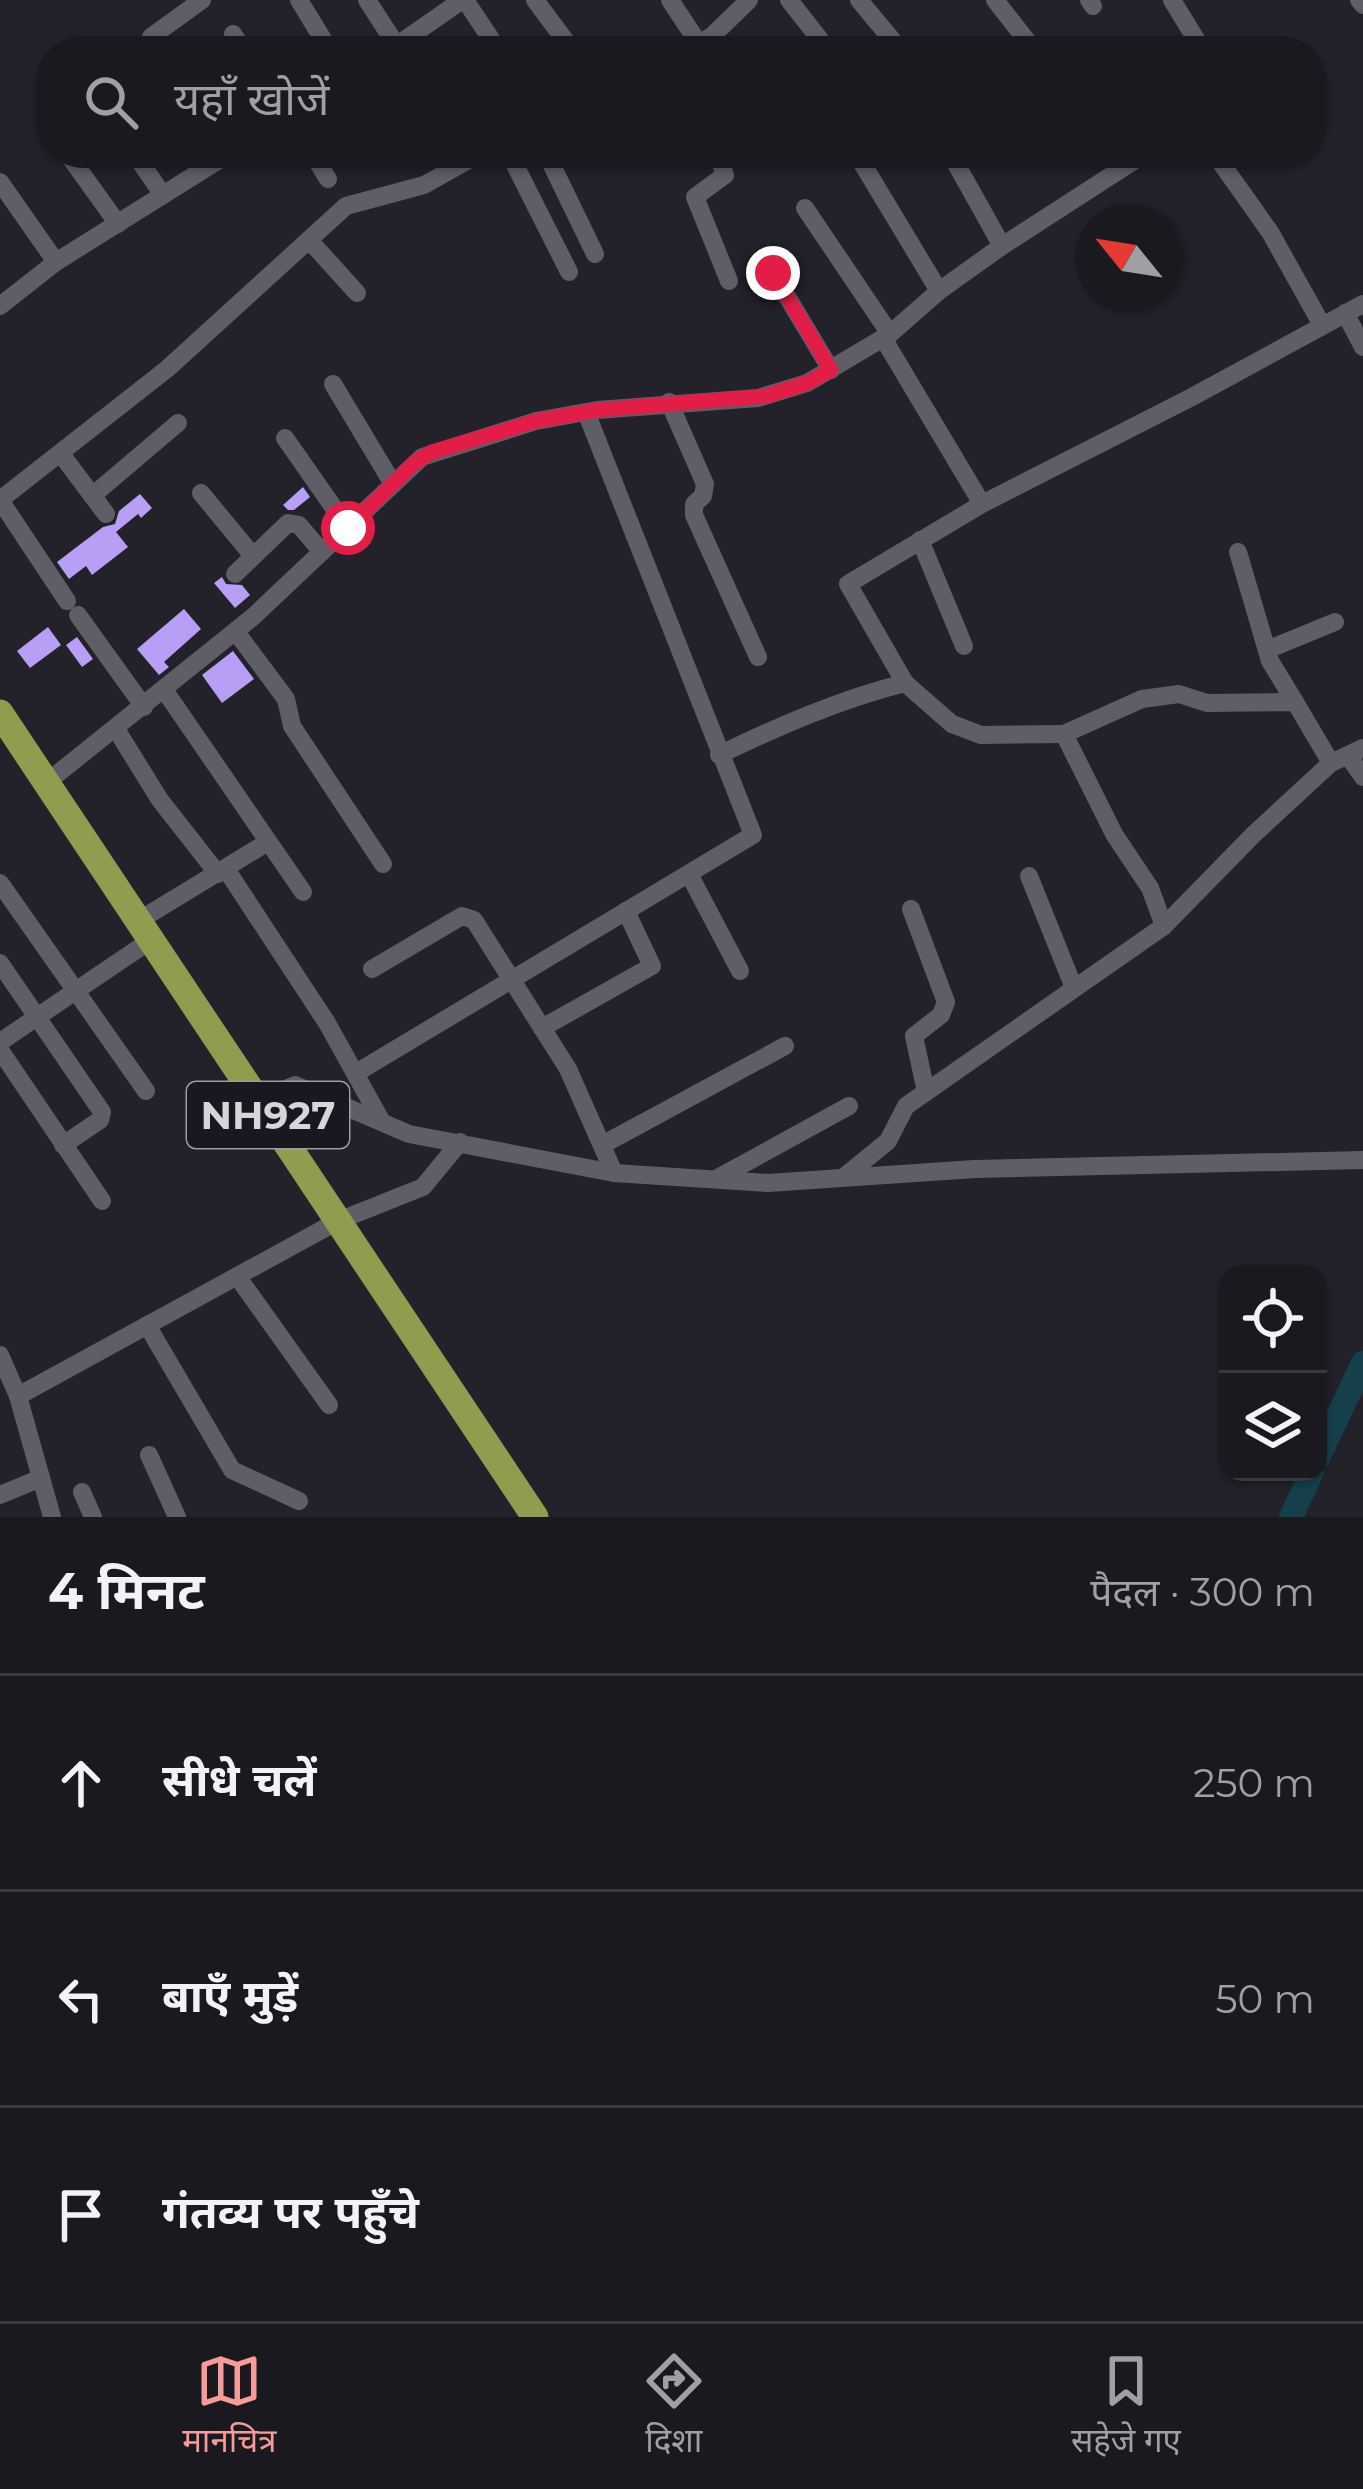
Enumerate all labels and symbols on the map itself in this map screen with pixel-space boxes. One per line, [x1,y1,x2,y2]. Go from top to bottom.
north arrow [1075,204,1183,312]
route end [746,246,800,300]
route start [321,501,375,555]
road number: NH927 [187,1082,349,1148]

